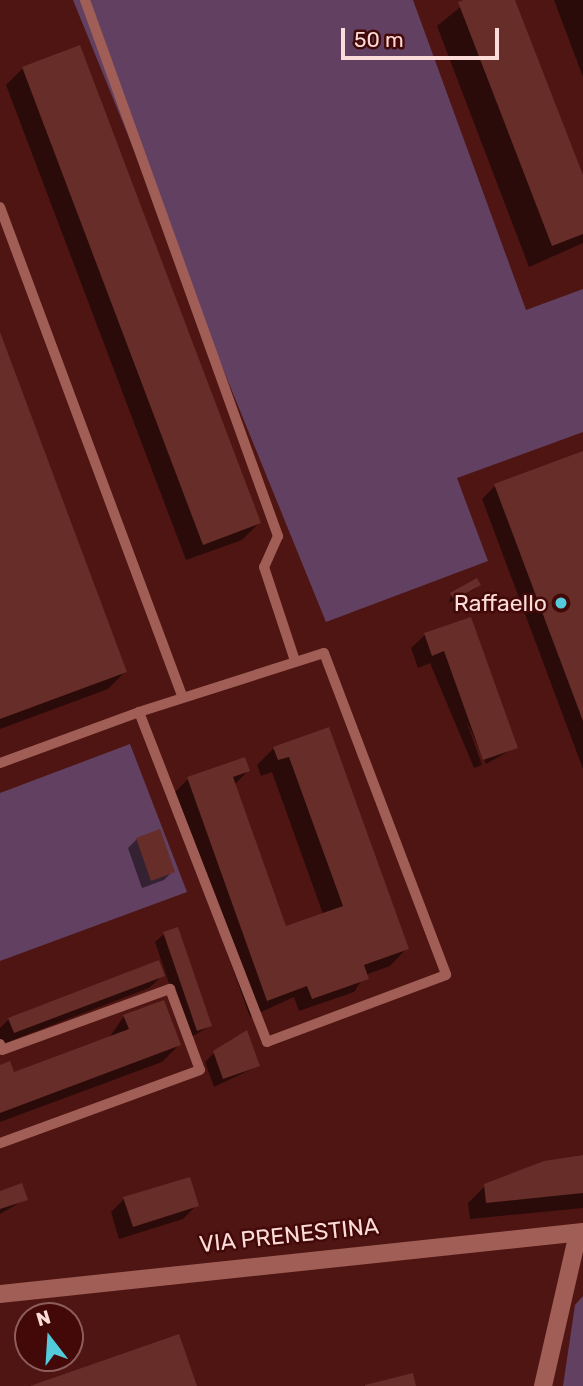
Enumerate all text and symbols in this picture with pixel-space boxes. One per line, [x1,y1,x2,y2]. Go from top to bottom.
scale bar [345,14,503,58]
text: 50 m [354,27,404,52]
place label: Raffaello [454,589,547,617]
marker: Raffaello [553,595,569,611]
street label: VIA PRENESTINA [197,1212,381,1258]
north arrow [14,1302,84,1372]
text: N [33,1305,53,1331]

